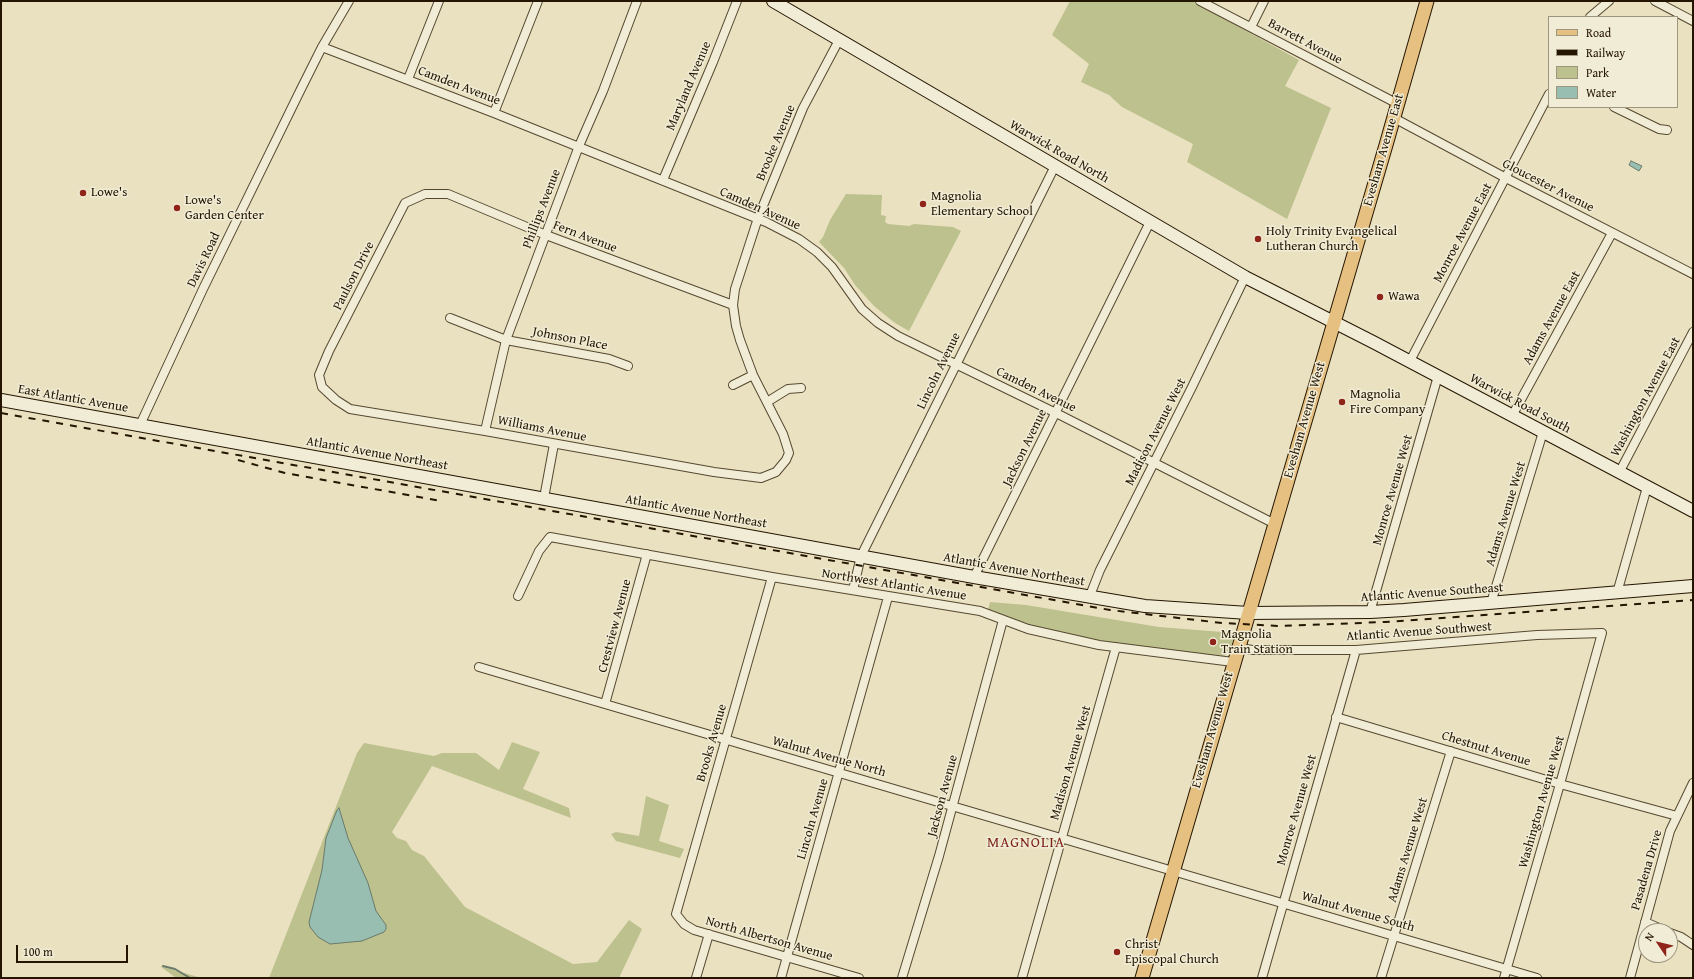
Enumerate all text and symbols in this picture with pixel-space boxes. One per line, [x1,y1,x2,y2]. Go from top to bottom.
street label: Barrett Avenue [1265,16,1345,68]
legend [1548,16,1678,108]
text: Road [1586,24,1611,41]
street label: Maryland Avenue [663,39,715,133]
text: Railway [1586,44,1625,61]
street label: Camden Avenue [416,63,502,109]
text: Park [1586,64,1609,81]
text: Water [1586,84,1616,101]
street label: Evesham Avenue East [1360,92,1408,208]
street label: Brooke Avenue [753,103,799,183]
street label: Warwick Road North [1006,117,1112,187]
street label: Gloucester Avenue [1500,156,1596,216]
street label: Phillips Avenue [520,167,564,251]
street label: Monroe Avenue East [1430,180,1496,286]
street label: Camden Avenue [717,184,803,234]
place label: Lowe's [91,185,127,201]
marker: Lowe's [78,188,88,198]
place label: Magnolia Elementary School [931,189,1033,220]
place label: Lowe's Garden Center [185,193,264,224]
marker: Magnolia Elementary School [918,199,928,209]
marker: Lowe's Garden Center [172,203,182,213]
street label: Fern Avenue [551,218,619,256]
place label: Holy Trinity Evangelical Lutheran Church [1266,224,1397,255]
street label: Davis Road [184,230,224,290]
marker: Holy Trinity Evangelical Lutheran Church [1253,234,1263,244]
street label: Paulson Drive [330,239,378,313]
street label: Adams Avenue East [1520,268,1584,368]
place label: Wawa [1388,289,1420,305]
marker: Wawa [1375,292,1385,302]
street label: Johnson Place [531,324,609,354]
street label: Lincoln Avenue [914,330,964,412]
street label: Washington Avenue East [1608,335,1684,459]
street label: Evesham Avenue West [1281,360,1329,480]
street label: Camden Avenue [993,364,1079,416]
street label: Warwick Road South [1467,371,1573,437]
street label: Madison Avenue West [1122,376,1190,488]
street label: East Atlantic Avenue [17,382,129,416]
place label: Magnolia Fire Company [1350,387,1425,418]
marker: Magnolia Fire Company [1337,397,1347,407]
street label: Jackson Avenue [1000,407,1050,489]
street label: Williams Avenue [496,413,588,445]
street label: Monroe Avenue West [1370,433,1416,547]
street label: Atlantic Avenue Northeast [305,434,449,474]
street label: Adams Avenue West [1483,460,1529,568]
street label: Atlantic Avenue Northeast [624,492,768,532]
street label: Atlantic Avenue Northeast [942,550,1086,590]
street label: Northwest Atlantic Avenue [820,566,968,604]
street label: Crestview Avenue [595,577,635,675]
street label: Atlantic Avenue Southeast [1360,580,1504,606]
street label: Atlantic Avenue Southwest [1346,619,1492,645]
place label: Magnolia Train Station [1221,627,1293,658]
marker: Magnolia Train Station [1208,637,1218,647]
street label: Evesham Avenue West [1189,670,1237,790]
street label: Brooks Avenue [693,702,731,784]
street label: Madison Avenue West [1047,704,1095,822]
street label: Chestnut Avenue [1440,728,1532,770]
street label: Walnut Avenue North [770,733,888,781]
street label: Washington Avenue West [1516,734,1568,870]
street label: Jackson Avenue [925,753,961,839]
street label: Monroe Avenue West [1274,753,1320,867]
street label: Lincoln Avenue [794,777,832,861]
street label: Adams Avenue West [1385,796,1431,904]
street label: Pasadena Drive [1628,828,1666,912]
district label: MAGNOLIA [987,834,1065,852]
street label: Walnut Avenue South [1300,888,1416,936]
street label: North Albertson Avenue [704,913,834,965]
north arrow [1638,923,1678,963]
text: N [1640,929,1658,944]
scale bar [18,937,130,963]
place label: Christ Episcopal Church [1125,937,1219,968]
text: 100 m [23,943,53,960]
marker: Christ Episcopal Church [1112,947,1122,957]

